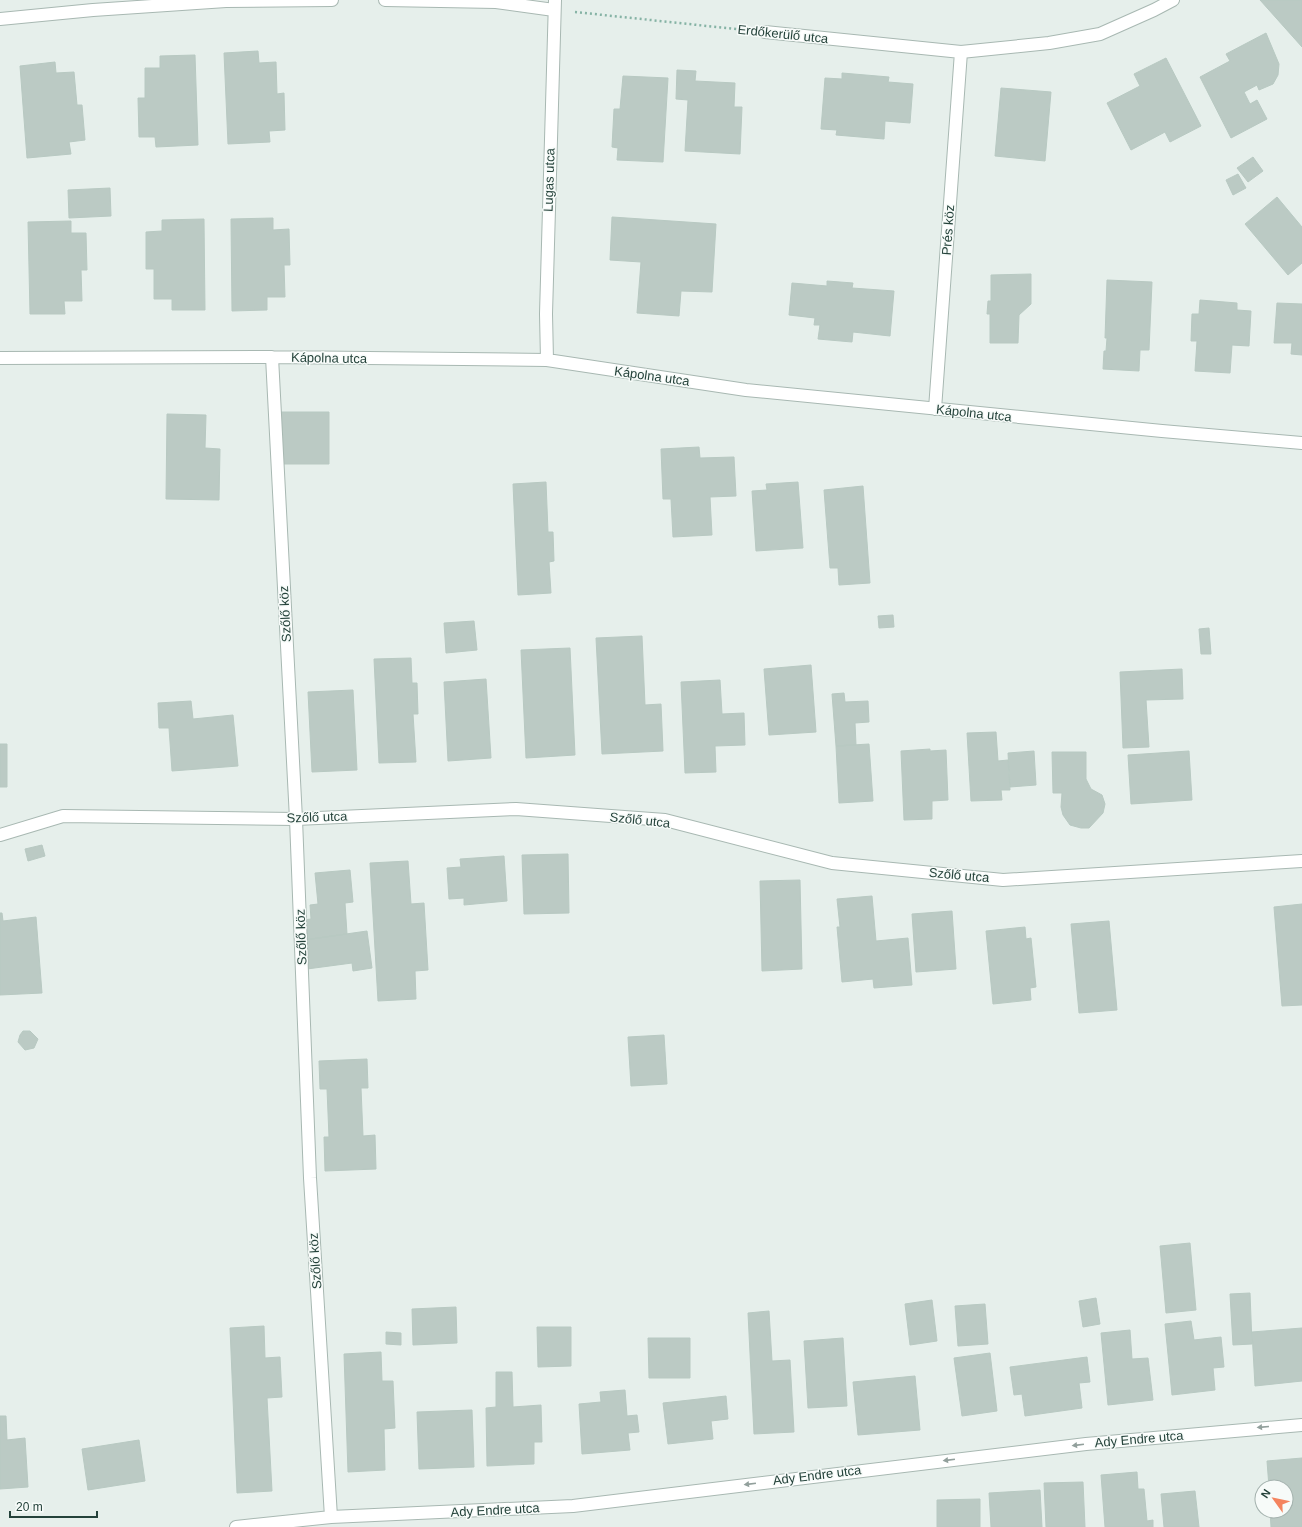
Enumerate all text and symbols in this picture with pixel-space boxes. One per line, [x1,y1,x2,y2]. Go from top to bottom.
street label: Erdőkerülő utca [737,22,830,46]
street label: Lugas utca [540,147,558,212]
street label: Prés köz [939,204,957,256]
street label: Kápolna utca [291,350,368,366]
street label: Kápolna utca [613,363,691,389]
street label: Kápolna utca [935,402,1013,425]
street label: Szőlő köz [276,585,294,643]
street label: Szőlő utca [286,808,348,826]
street label: Szőlő utca [609,809,672,831]
street label: Szőlő utca [928,865,991,885]
street label: Szőlő köz [293,909,309,965]
street label: Szőlő köz [306,1232,324,1290]
one-way arrow [1257,1424,1269,1430]
street label: Ady Endre utca [1094,1428,1185,1450]
one-way arrow [1072,1442,1084,1448]
one-way arrow [943,1457,955,1463]
street label: Ady Endre utca [772,1462,863,1488]
north arrow [1254,1479,1294,1519]
one-way arrow [744,1480,756,1487]
text: N [1258,1487,1273,1500]
scale bar [10,1493,97,1519]
text: 20 m [16,1500,43,1514]
street label: Ady Endre utca [450,1500,541,1520]

